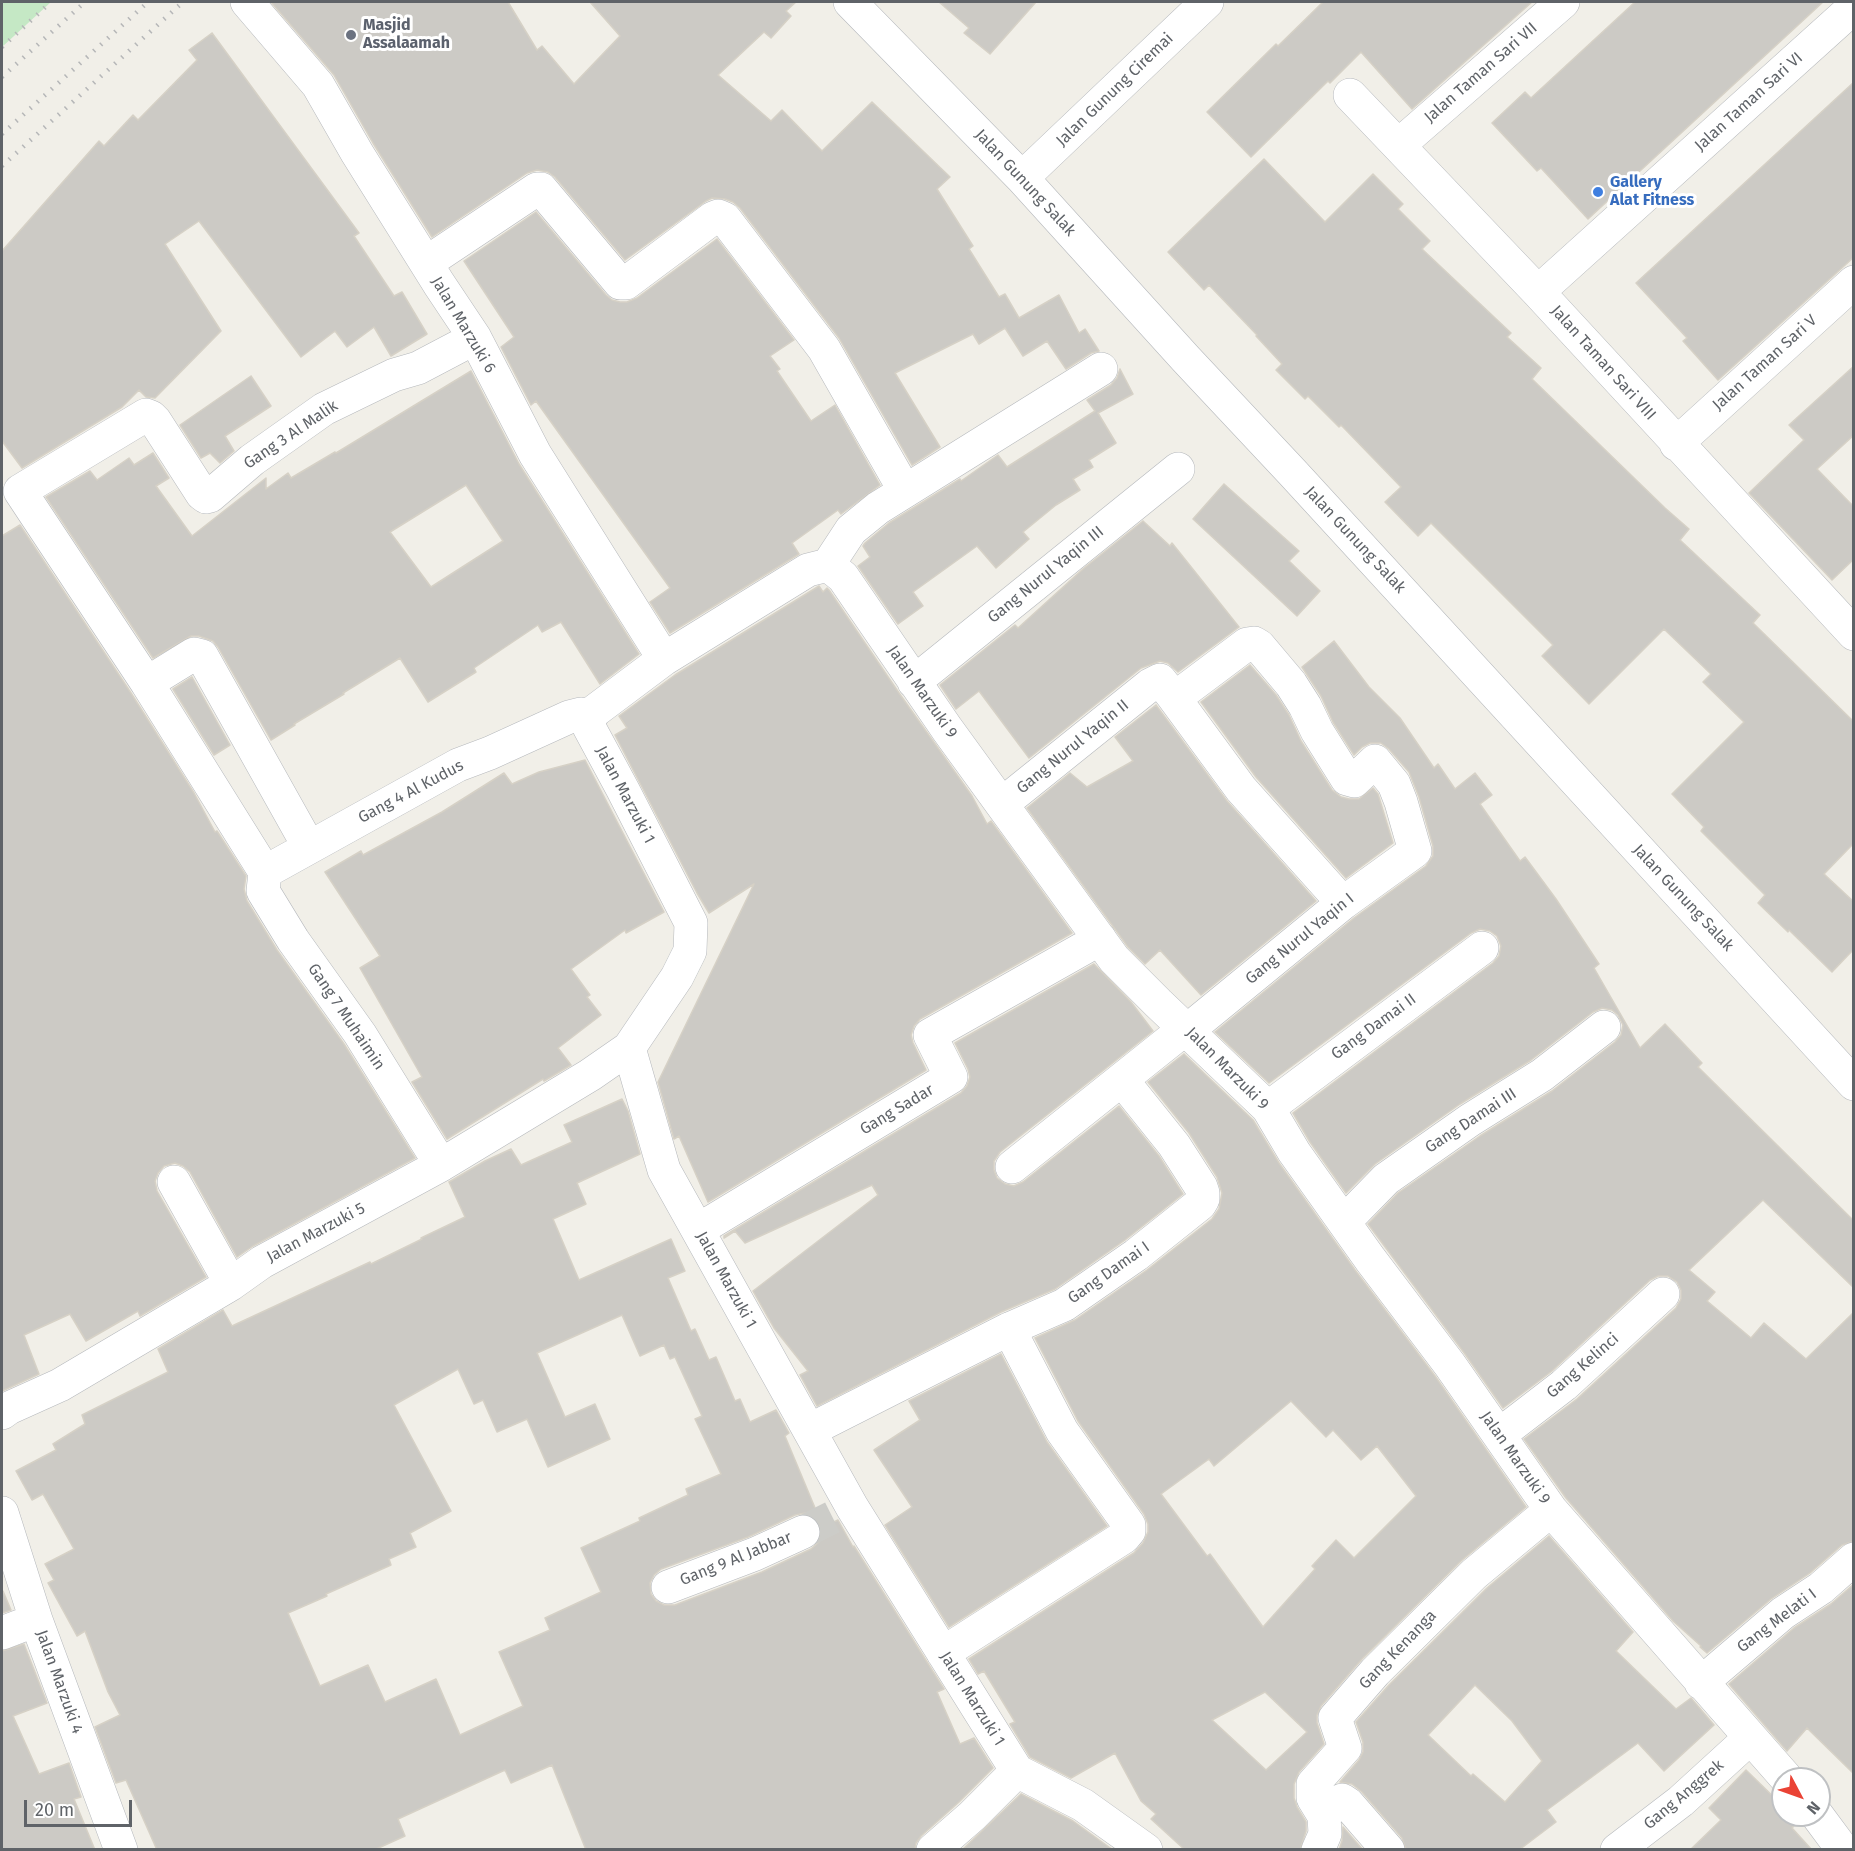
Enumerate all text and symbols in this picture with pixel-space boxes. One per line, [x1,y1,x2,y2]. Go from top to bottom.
place label: Masjid Assalaamah [363,16,450,54]
street label: Jalan Taman Sari VII [1421,19,1541,127]
marker: Masjid Assalaamah [344,28,358,42]
street label: Jalan Gunung Ciremai [1053,29,1177,151]
street label: Jalan Taman Sari VI [1691,49,1807,155]
street label: Jalan Gunung Salak [971,126,1079,240]
place label: Gallery Alat Fitness [1610,173,1694,211]
marker: Gallery Alat Fitness [1591,185,1605,199]
street label: Jalan Marzuki 6 [427,273,499,377]
street label: Jalan Taman Sari VIII [1546,302,1660,424]
street label: Jalan Taman Sari V [1709,311,1821,415]
street label: Gang 3 Al Malik [240,396,342,474]
street label: Jalan Gunung Salak [1301,483,1409,597]
street label: Gang Nurul Yaqin III [984,522,1108,628]
street label: Jalan Marzuki 9 [883,642,961,742]
street label: Gang Nurul Yaqin II [1013,696,1133,798]
street label: Jalan Marzuki 1 [591,743,659,847]
street label: Gang 4 Al Kudus [355,756,467,828]
street label: Jalan Gunung Salak [1629,841,1737,955]
street label: Gang Nurul Yaqin I [1242,889,1358,989]
street label: Gang 7 Muhaimin [303,960,389,1074]
street label: Gang Damai II [1328,990,1420,1064]
street label: Jalan Marzuki 9 [1182,1024,1272,1114]
street label: Gang Sadar [857,1080,937,1140]
street label: Gang Damai III [1422,1084,1520,1158]
street label: Jalan Marzuki 5 [264,1199,368,1267]
street label: Jalan Marzuki 1 [692,1228,760,1332]
street label: Gang Damai I [1064,1238,1154,1308]
street label: Gang Kelinci [1543,1329,1623,1403]
street label: Jalan Marzuki 9 [1476,1408,1554,1508]
street label: Gang 9 Al Jabbar [677,1528,795,1590]
street label: Gang Melati I [1734,1585,1820,1657]
street label: Gang Kenanga [1355,1606,1441,1694]
street label: Jalan Marzuki 4 [31,1627,87,1737]
street label: Jalan Marzuki 1 [935,1648,1009,1750]
street label: Gang Anggrek [1640,1756,1728,1834]
north arrow [1771,1767,1831,1827]
scale bar [27,1788,135,1826]
text: N [1803,1798,1824,1818]
text: 20 m [35,1799,74,1821]

